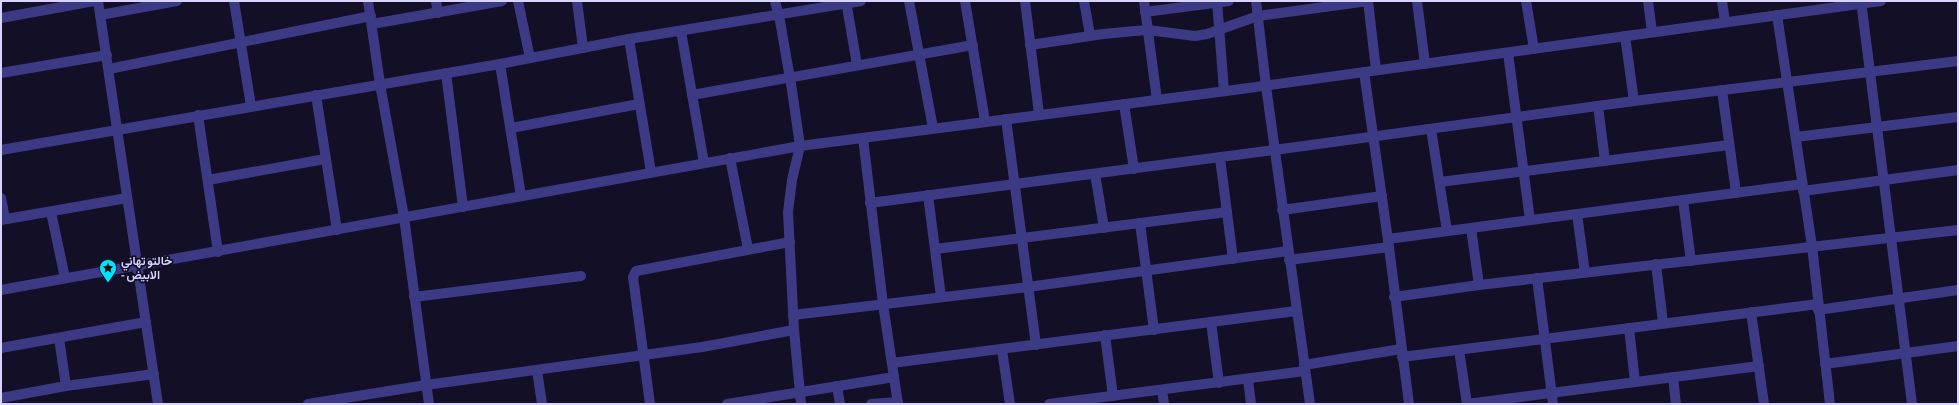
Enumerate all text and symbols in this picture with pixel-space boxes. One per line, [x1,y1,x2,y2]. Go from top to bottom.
place label: خالتو تهاني - الابيض [121,255,172,282]
place icon: خالتو تهاني - الابيض [98,258,118,283]

